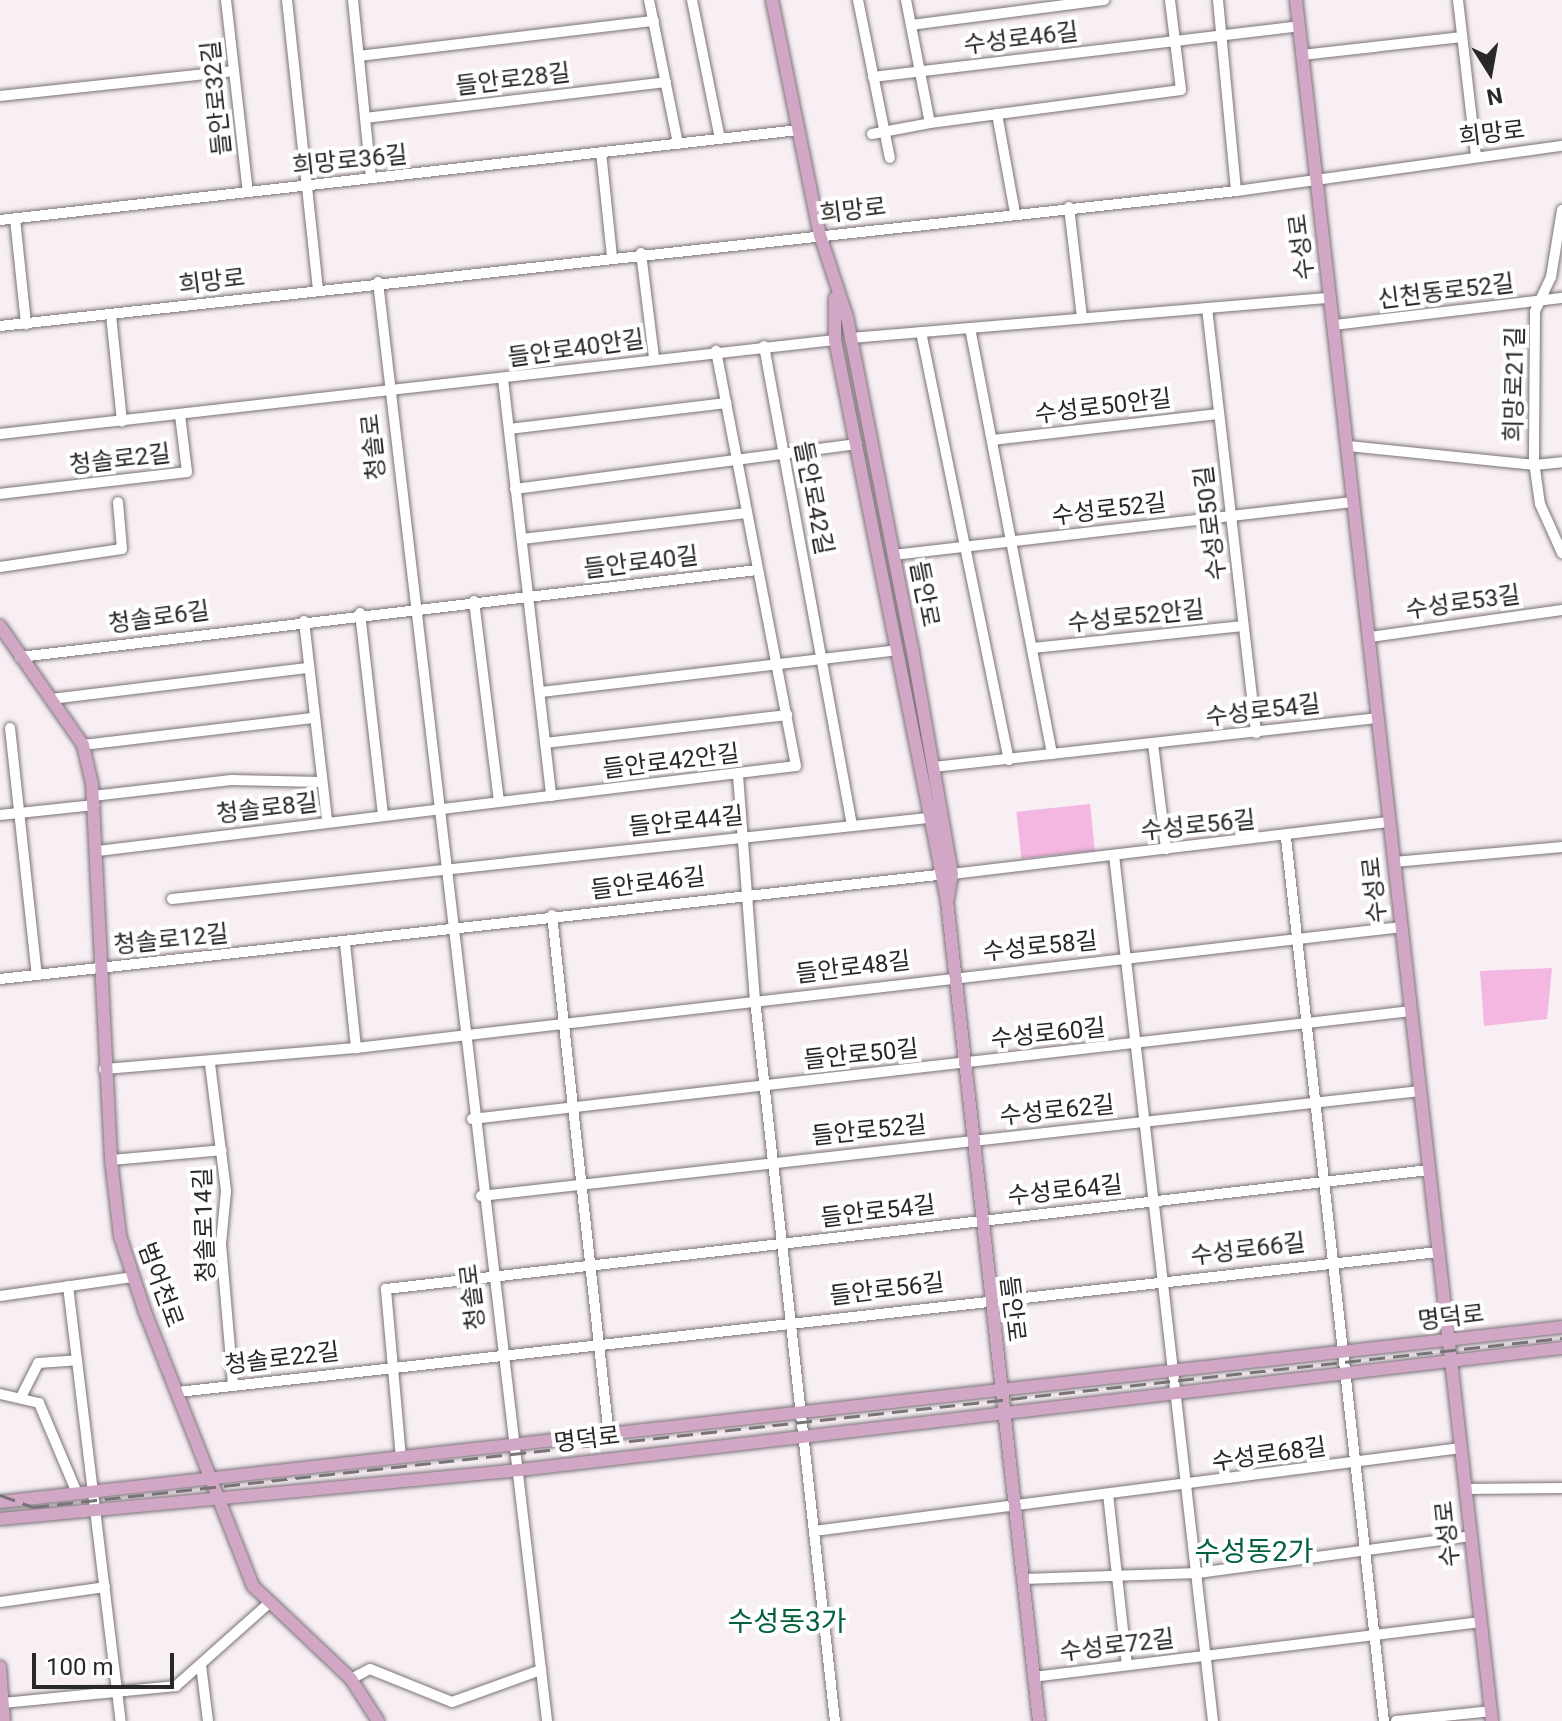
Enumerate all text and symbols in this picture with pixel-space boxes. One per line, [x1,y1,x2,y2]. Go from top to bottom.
street label: 수성로46길 [962,18,1080,60]
north arrow [1450,32,1530,112]
street label: 들안로32길 [197,39,237,157]
street label: 들안로28길 [454,59,572,101]
text: N [1485,82,1505,110]
street label: 희망로 [1457,116,1527,152]
street label: 희망로36길 [291,141,409,181]
street label: 희망로 [818,193,888,229]
street label: 수성로 [1284,212,1320,282]
street label: 희망로 [177,264,247,300]
street label: 신천동로52길 [1376,269,1516,315]
street label: 들안로40안길 [506,325,646,373]
street label: 희망로21길 [1500,326,1530,442]
street label: 수성로50안길 [1033,384,1173,430]
street label: 청솔로 [356,413,392,481]
street label: 들안로42길 [788,439,838,557]
street label: 청솔로2길 [68,440,172,480]
street label: 수성로50길 [1190,464,1232,582]
street label: 수성로52길 [1050,489,1168,531]
street label: 들안로40길 [582,542,700,584]
street label: 들안로 [904,559,944,629]
street label: 수성로53길 [1404,581,1522,625]
street label: 수성로52안길 [1066,595,1206,639]
street label: 청솔로6길 [107,597,211,639]
street label: 수성로54길 [1204,690,1322,732]
street label: 들안로42안길 [601,739,741,785]
street label: 청솔로8길 [215,789,319,829]
street label: 들안로44길 [627,802,745,842]
street label: 수성로56길 [1139,806,1257,846]
street label: 수성로 [1357,856,1393,924]
street label: 들안로46길 [589,863,707,905]
street label: 청솔로12길 [112,920,230,960]
street label: 수성로58길 [981,927,1099,967]
street label: 들안로48길 [794,947,912,989]
street label: 수성로60길 [989,1014,1107,1054]
street label: 들안로50길 [802,1035,920,1075]
street label: 수성로62길 [998,1091,1116,1131]
street label: 들안로52길 [810,1111,928,1151]
street label: 청솔로14길 [189,1167,221,1283]
street label: 수성로64길 [1006,1171,1124,1211]
street label: 들안로54길 [819,1191,937,1233]
street label: 수성로66길 [1189,1229,1307,1271]
street label: 범어천로 [131,1239,189,1331]
street label: 청솔로 [455,1262,491,1332]
street label: 들안로56길 [828,1269,946,1311]
street label: 들안로 [994,1274,1030,1344]
street label: 명덕로 [1416,1300,1486,1336]
street label: 청솔로22길 [223,1338,341,1380]
street label: 명덕로 [552,1422,622,1458]
street label: 수성로68길 [1210,1433,1328,1477]
street label: 수성로 [1430,1500,1466,1568]
district label: 수성동2가 [1195,1535,1313,1569]
district label: 수성동3가 [728,1605,846,1639]
street label: 수성로72길 [1058,1625,1176,1667]
scale bar [36,1637,178,1687]
text: 100 m [46,1653,113,1681]

